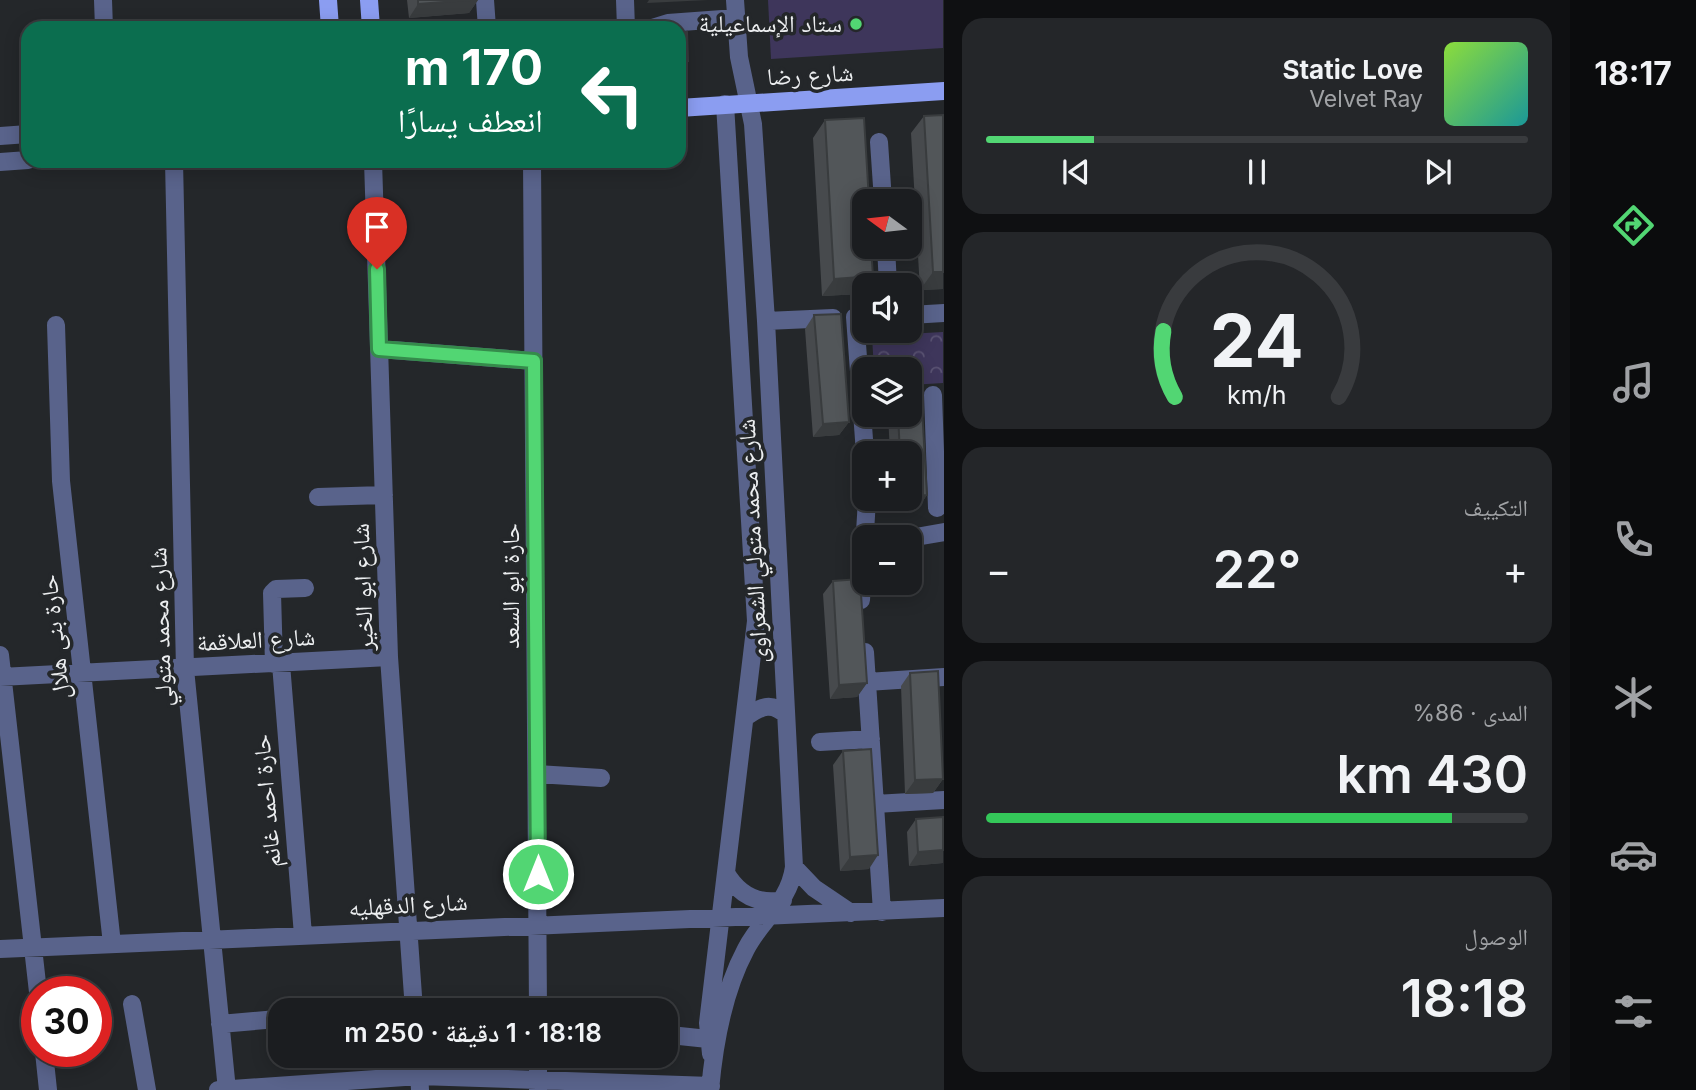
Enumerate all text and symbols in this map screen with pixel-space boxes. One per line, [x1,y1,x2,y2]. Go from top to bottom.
place label: ستاد الإسماعيلية [699,9,842,38]
marker: ستاد الإسماعيلية [848,16,864,32]
text: 170 m [405,38,543,97]
icon: left [567,49,658,140]
text: Static Love [1282,54,1423,85]
text: 18:17 [1594,54,1672,93]
street label: شارع رضا [766,58,854,92]
text: Velvet Ray [1309,85,1423,113]
text: انعطف يسارًا [398,101,543,140]
icon: previous [1057,153,1095,191]
icon: pause [1238,153,1276,191]
icon: next [1419,153,1457,191]
north arrow [852,189,922,259]
map controls [852,189,922,595]
pin [347,197,407,269]
icon: directions [1609,201,1658,250]
icon: arrive [358,208,396,246]
button: sound [852,273,922,343]
text: 24 [1210,296,1304,385]
button: layers [852,357,922,427]
icon: music [1609,358,1658,407]
text: km/h [1227,379,1287,409]
street label: شارع محمد متولي الشعراوى [732,418,778,664]
button: + [852,441,922,511]
text: التكييف [1463,494,1528,522]
icon: phone [1609,515,1658,564]
street label: شارع ابو الخير [346,523,380,652]
street label: حارة ابو السعد [496,523,525,649]
button: − [852,525,922,595]
text: 22° [1213,538,1301,601]
street label: شارع محمد متولي [143,547,183,707]
text: − [986,547,1011,593]
text: + [1503,547,1528,593]
street label: حارة بنى هلال [34,573,75,701]
street label: شارع العلاقمة [196,622,316,658]
icon: climate [1609,673,1658,722]
text: المدى · 86% [1412,699,1528,727]
street label: حارة احمد غانم [246,733,289,869]
text: 430 km [1336,743,1528,806]
icon: car [1609,830,1658,879]
position arrow [501,837,575,911]
street label: شارع الدقهليه [348,887,468,923]
text: الوصول [1464,923,1528,951]
text: 18:18 [1401,967,1528,1030]
speed limit sign: 30 [21,976,112,1067]
icon: filters [1609,987,1658,1036]
text: 18:18 · 1 دقيقة · 250 m [344,1017,602,1048]

